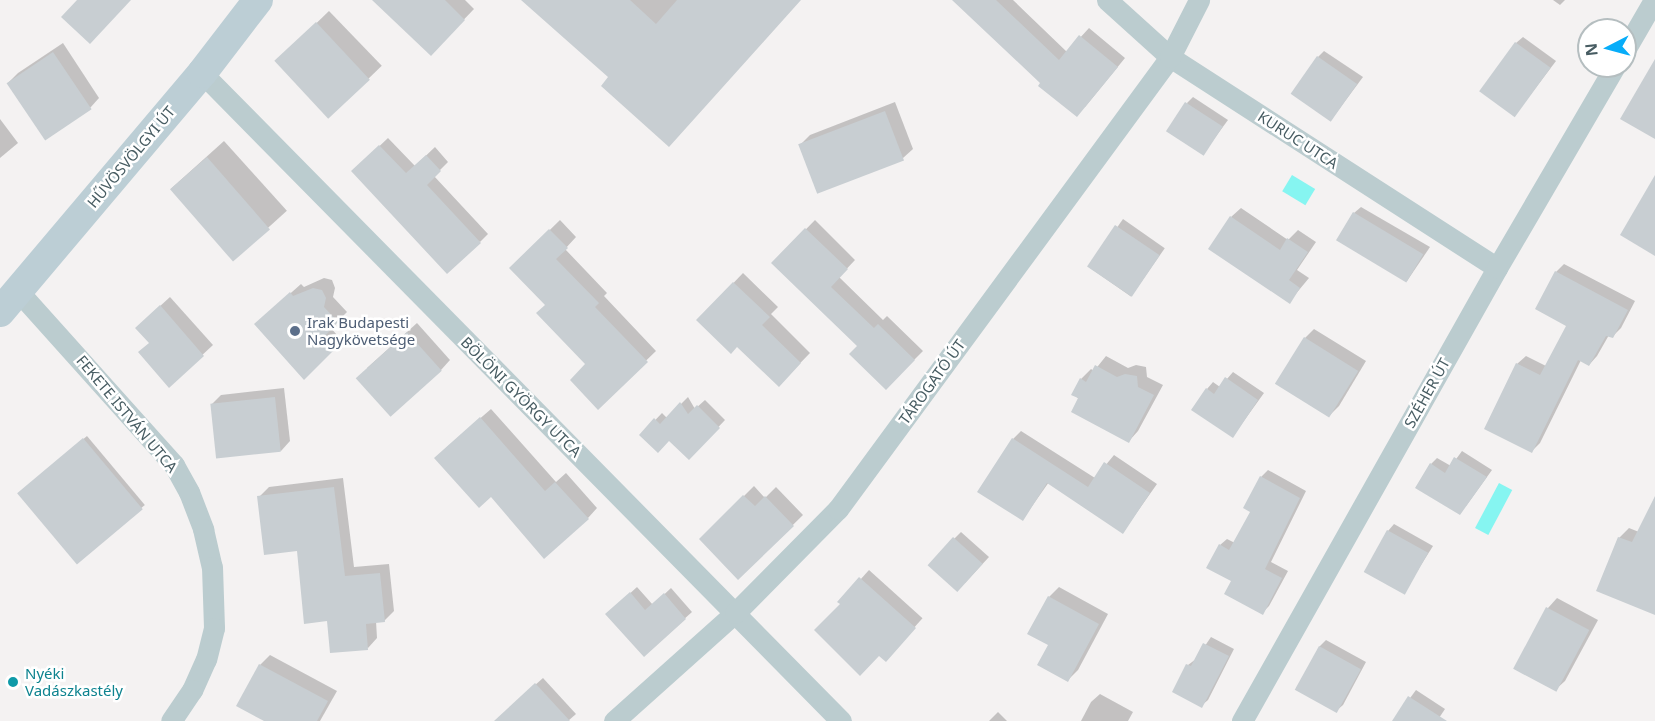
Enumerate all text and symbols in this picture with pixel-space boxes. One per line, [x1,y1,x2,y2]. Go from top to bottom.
north arrow [1577,18,1637,78]
text: N [1579,42,1603,57]
street label: HŰVÖSVÖLGYI ÚT [83,103,179,211]
street label: KURUC UTCA [1255,107,1341,173]
place label: Irak Budapesti Nagykövetsége [307,313,415,348]
marker: Irak Budapesti Nagykövetsége [288,324,302,338]
street label: BÖLÖNI GYÖRGY UTCA [457,333,585,461]
street label: TÁROGATÓ ÚT [895,336,969,428]
street label: FEKETE ISTVÁN UTCA [73,352,181,476]
street label: SZÉHER ÚT [1400,355,1454,431]
place label: Nyéki Vadászkastély [25,664,123,699]
marker: Nyéki Vadászkastély [6,675,20,689]

